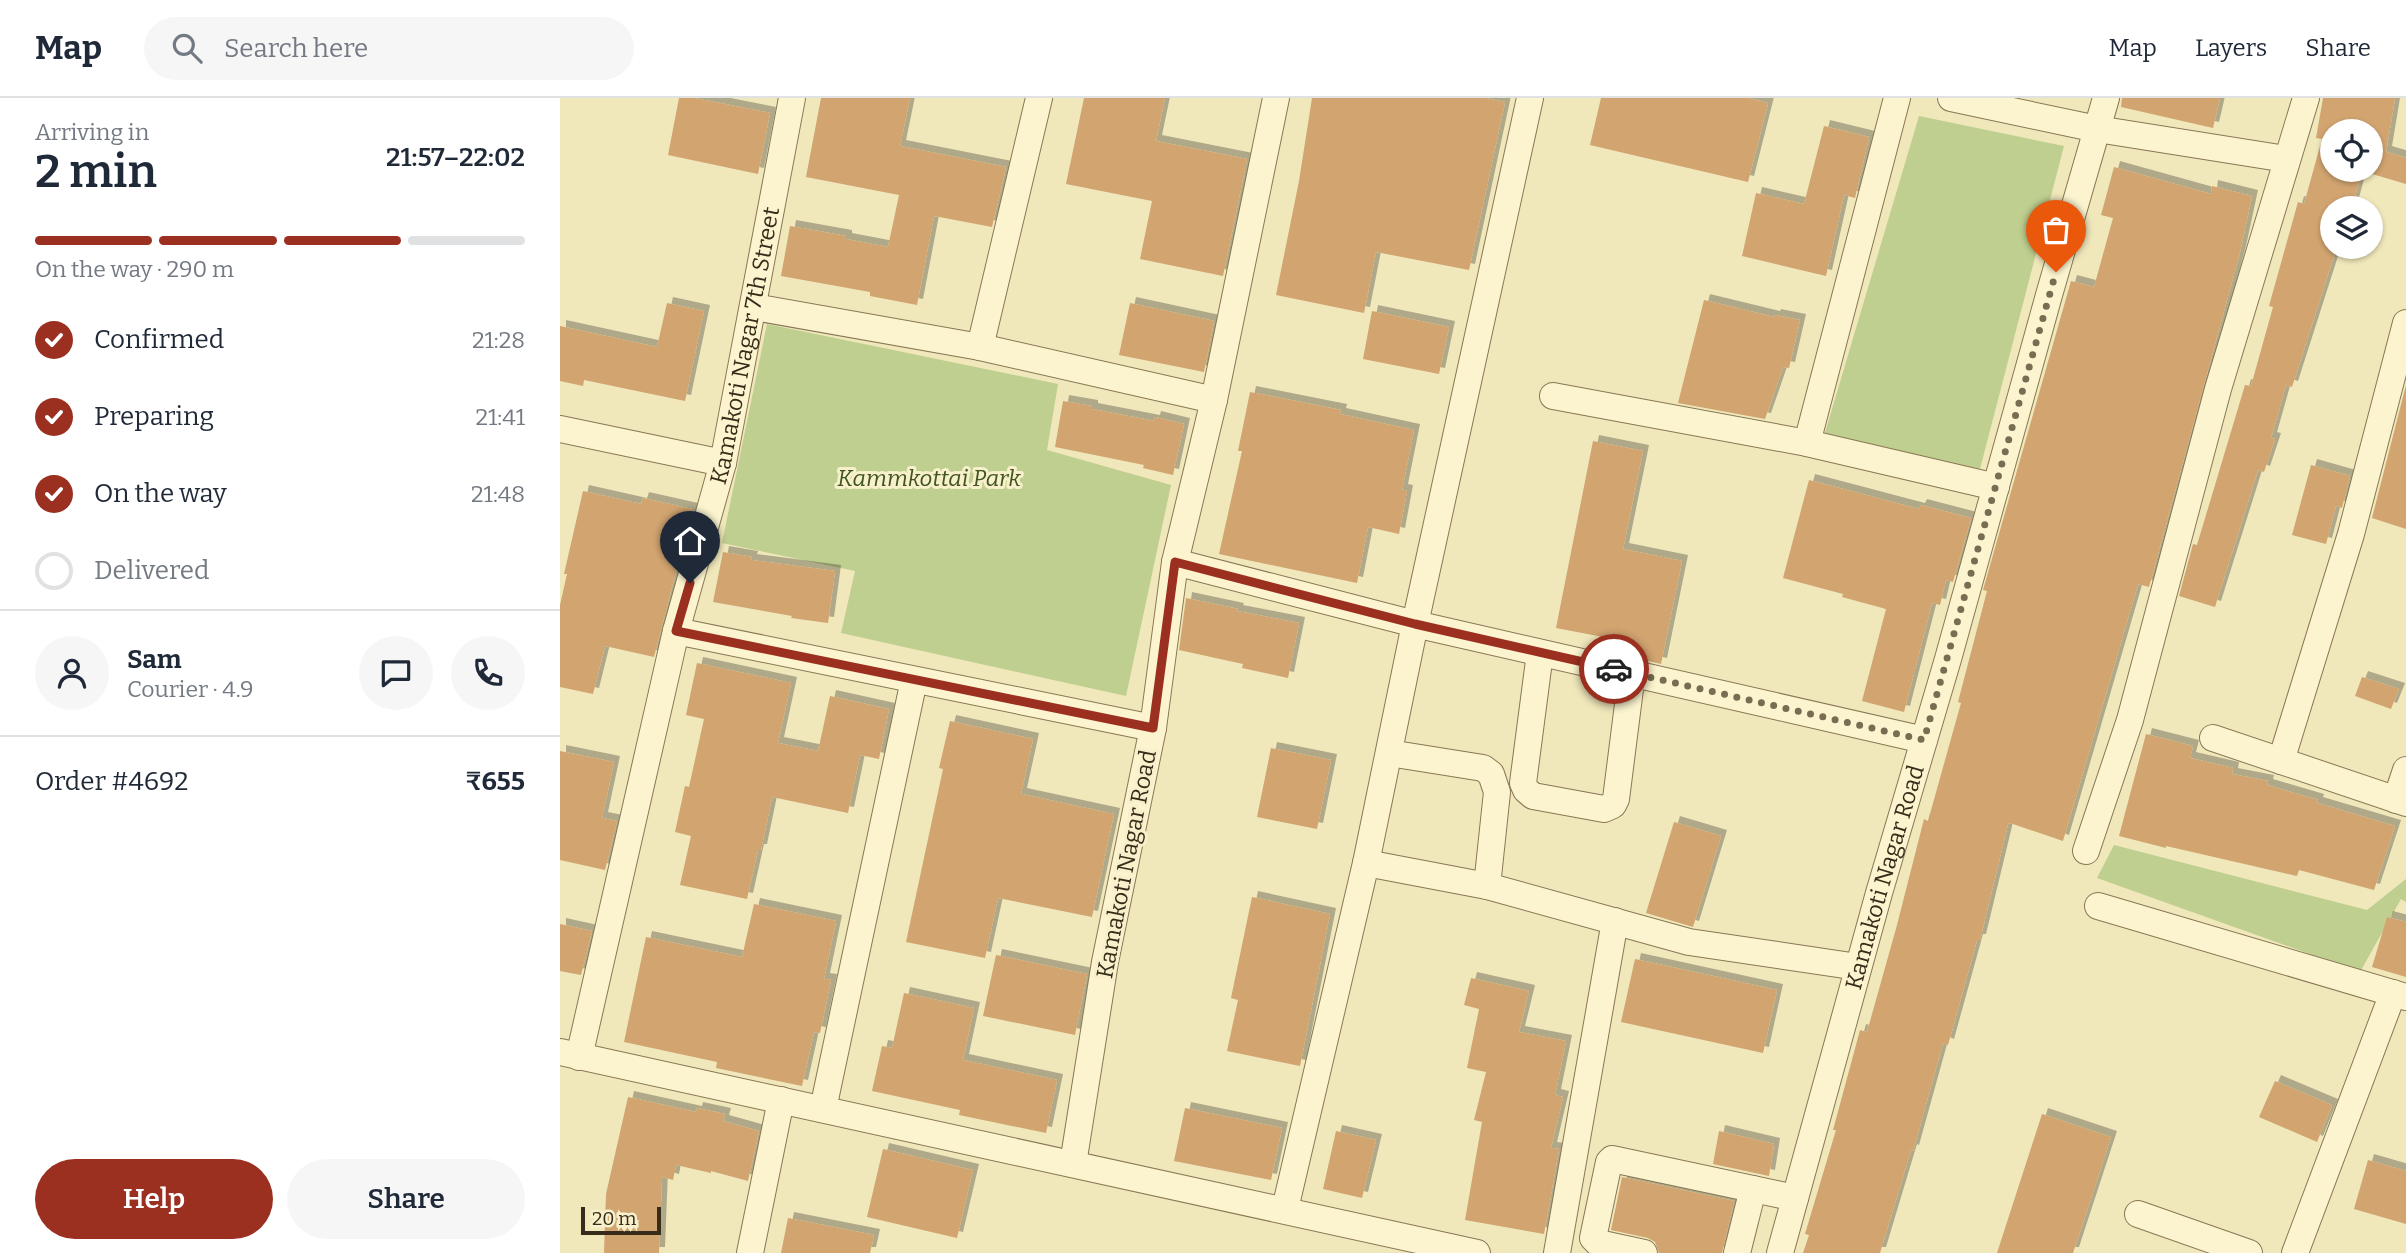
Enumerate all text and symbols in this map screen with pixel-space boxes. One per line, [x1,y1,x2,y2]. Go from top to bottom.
search box [144,17,634,80]
text: Map [35,28,102,68]
icon: search [168,29,206,67]
text: Search here [224,33,368,64]
text: Map [2109,34,2157,62]
text: Layers [2195,34,2267,62]
text: Share [2305,34,2371,62]
text: Arriving in [35,118,149,146]
map controls [2320,119,2383,259]
button: locate [2320,119,2383,182]
text: 21:57–22:02 [386,142,525,173]
text: 2 min [35,144,157,199]
button: layers [2320,196,2383,259]
pin [2026,200,2086,272]
street label: Kamakoti Nagar 7th Street [704,205,785,487]
icon: bag [2037,211,2075,249]
text: On the way · 290 m [35,255,234,283]
icon: check [35,321,73,359]
text: Confirmed [94,324,224,355]
text: 21:28 [472,326,525,354]
icon: check [35,398,73,436]
text: Preparing [94,401,214,432]
text: 21:41 [476,403,525,431]
park label: Kammkottai Park [837,464,1021,492]
icon: check [35,475,73,513]
text: On the way [94,478,227,509]
text: 21:48 [471,480,525,508]
pin [660,511,720,583]
icon: home [671,522,709,560]
text: Delivered [94,555,209,586]
courier [1579,634,1649,704]
button: person [35,636,109,710]
button: chat [359,636,433,710]
button: phone [451,636,525,710]
text: Sam [127,644,182,675]
icon: car [1595,650,1633,688]
text: Courier · 4.9 [127,675,254,703]
street label: Kamakoti Nagar Road [1090,747,1162,981]
street label: Kamakoti Nagar Road [1839,761,1930,993]
text: Order #4692 [35,766,188,797]
text: ₹655 [465,766,525,797]
button: Help [35,1159,273,1239]
button: Share [287,1159,525,1239]
scale bar [581,1204,662,1236]
text: 20 m [592,1207,636,1230]

